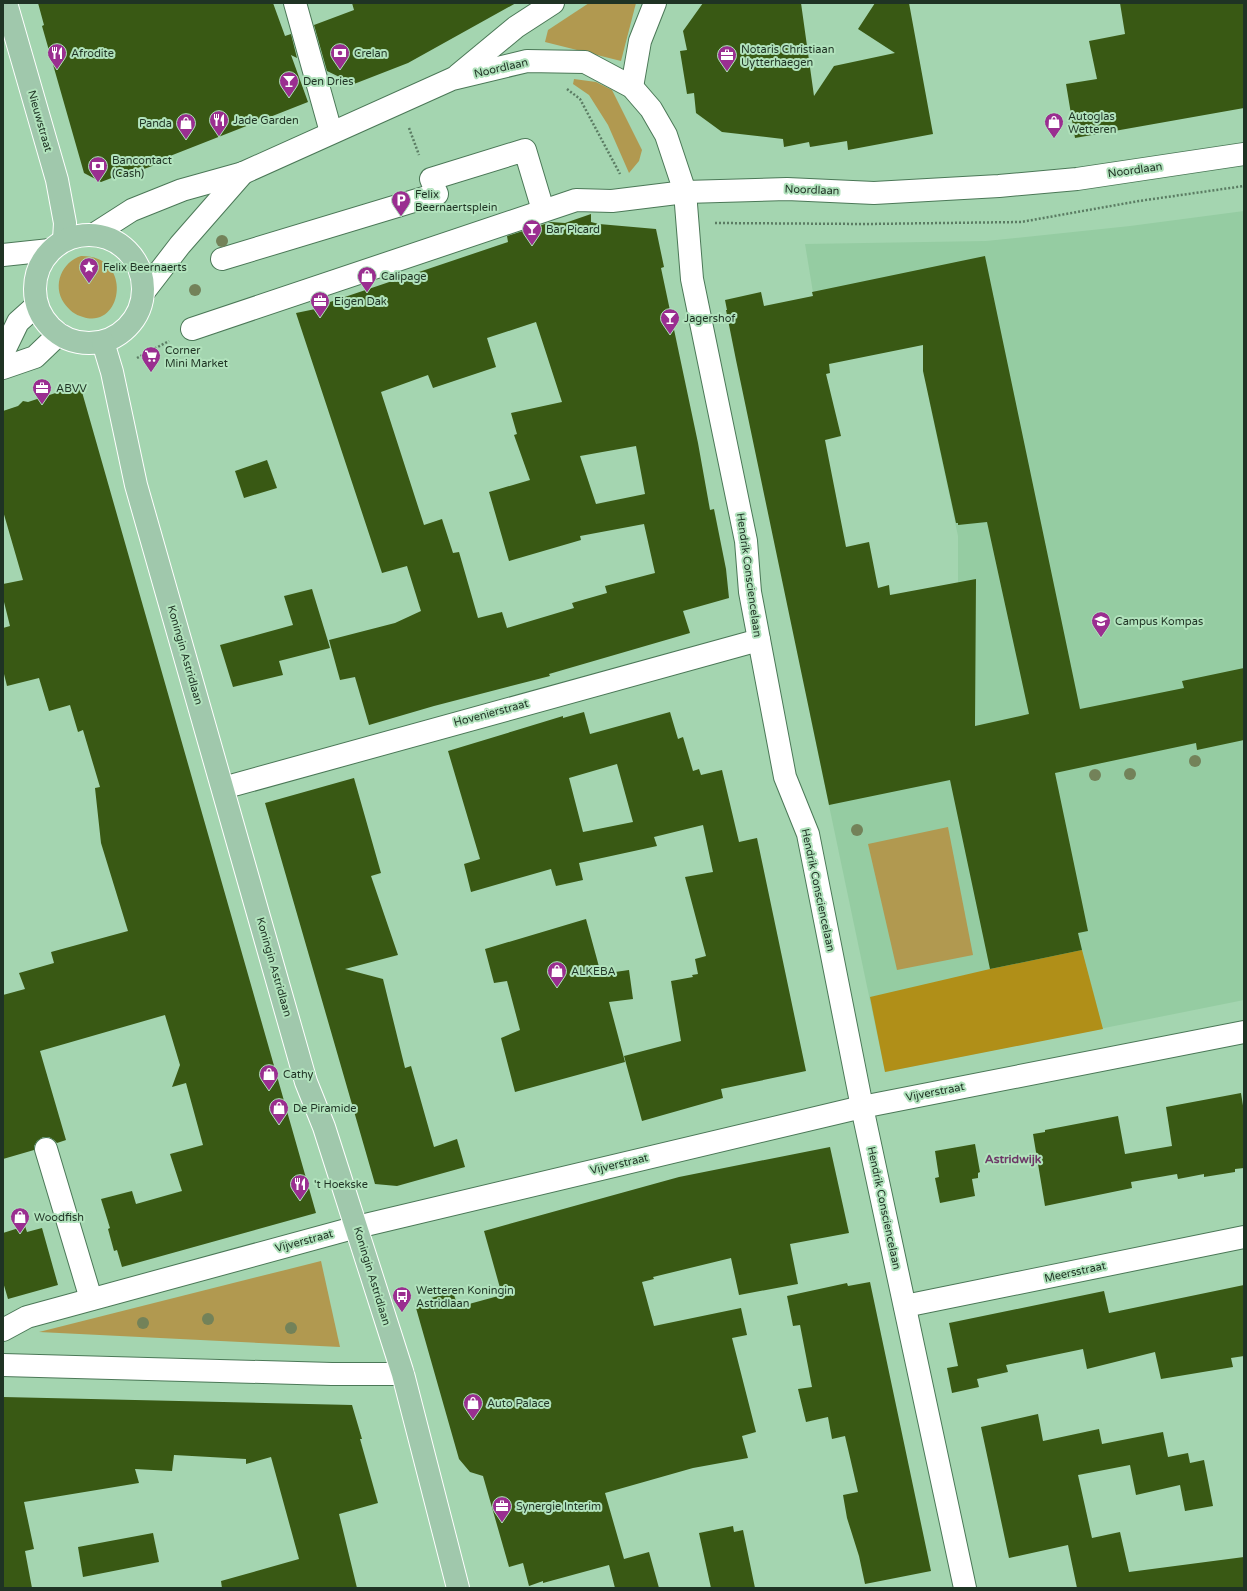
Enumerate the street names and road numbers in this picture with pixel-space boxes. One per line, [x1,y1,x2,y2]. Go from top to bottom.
street label: Noordlaan [473,55,529,81]
street label: Nieuwstraat [25,89,55,153]
street label: Noordlaan [1107,160,1163,180]
street label: Noordlaan [784,183,840,197]
street label: Hendrik Consciencelaan [734,512,764,638]
street label: Koningin Astridlaan [165,604,205,706]
street label: Hovenierstraat [452,697,530,729]
street label: Hendrik Consciencelaan [799,827,837,953]
street label: Koningin Astridlaan [254,916,294,1018]
street label: Vijverstraat [905,1080,965,1104]
street label: Hendrik Consciencelaan [865,1145,903,1271]
street label: Vijverstraat [589,1151,649,1177]
street label: Koningin Astridlaan [351,1225,393,1327]
street label: Vijverstraat [274,1227,334,1255]
street label: Meersstraat [1043,1259,1107,1285]

